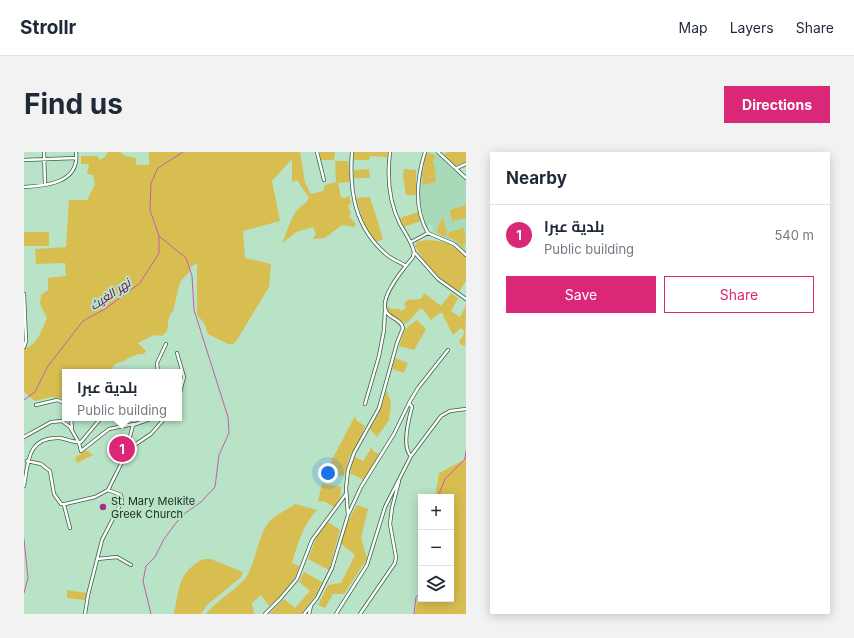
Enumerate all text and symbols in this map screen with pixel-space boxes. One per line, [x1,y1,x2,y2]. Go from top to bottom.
text: Strollr [20,16,76,39]
text: Map [679,19,708,36]
text: Layers [730,19,774,36]
text: Share [796,19,834,36]
button: Directions [724,86,830,123]
text: Find us [24,87,123,121]
text: Nearby [506,168,567,188]
text: بلدية عبرا [544,217,604,236]
text: 1 [516,227,522,243]
text: 540 m [774,227,814,243]
text: Public building [544,241,634,257]
water label: نهر الغيث [87,274,135,313]
button: Save [506,276,656,313]
button: Share [664,276,814,313]
popup [62,369,182,421]
text: بلدية عبرا [77,378,137,397]
text: Public building [77,402,167,418]
pin: 1 [109,434,135,464]
your location [318,463,338,483]
place label: St. Mary Melkite Greek Church [111,494,195,521]
map controls [418,494,454,602]
button: + [418,494,454,530]
marker: St. Mary Melkite Greek Church [98,502,108,512]
button: − [418,530,454,566]
button: layers [418,566,454,602]

